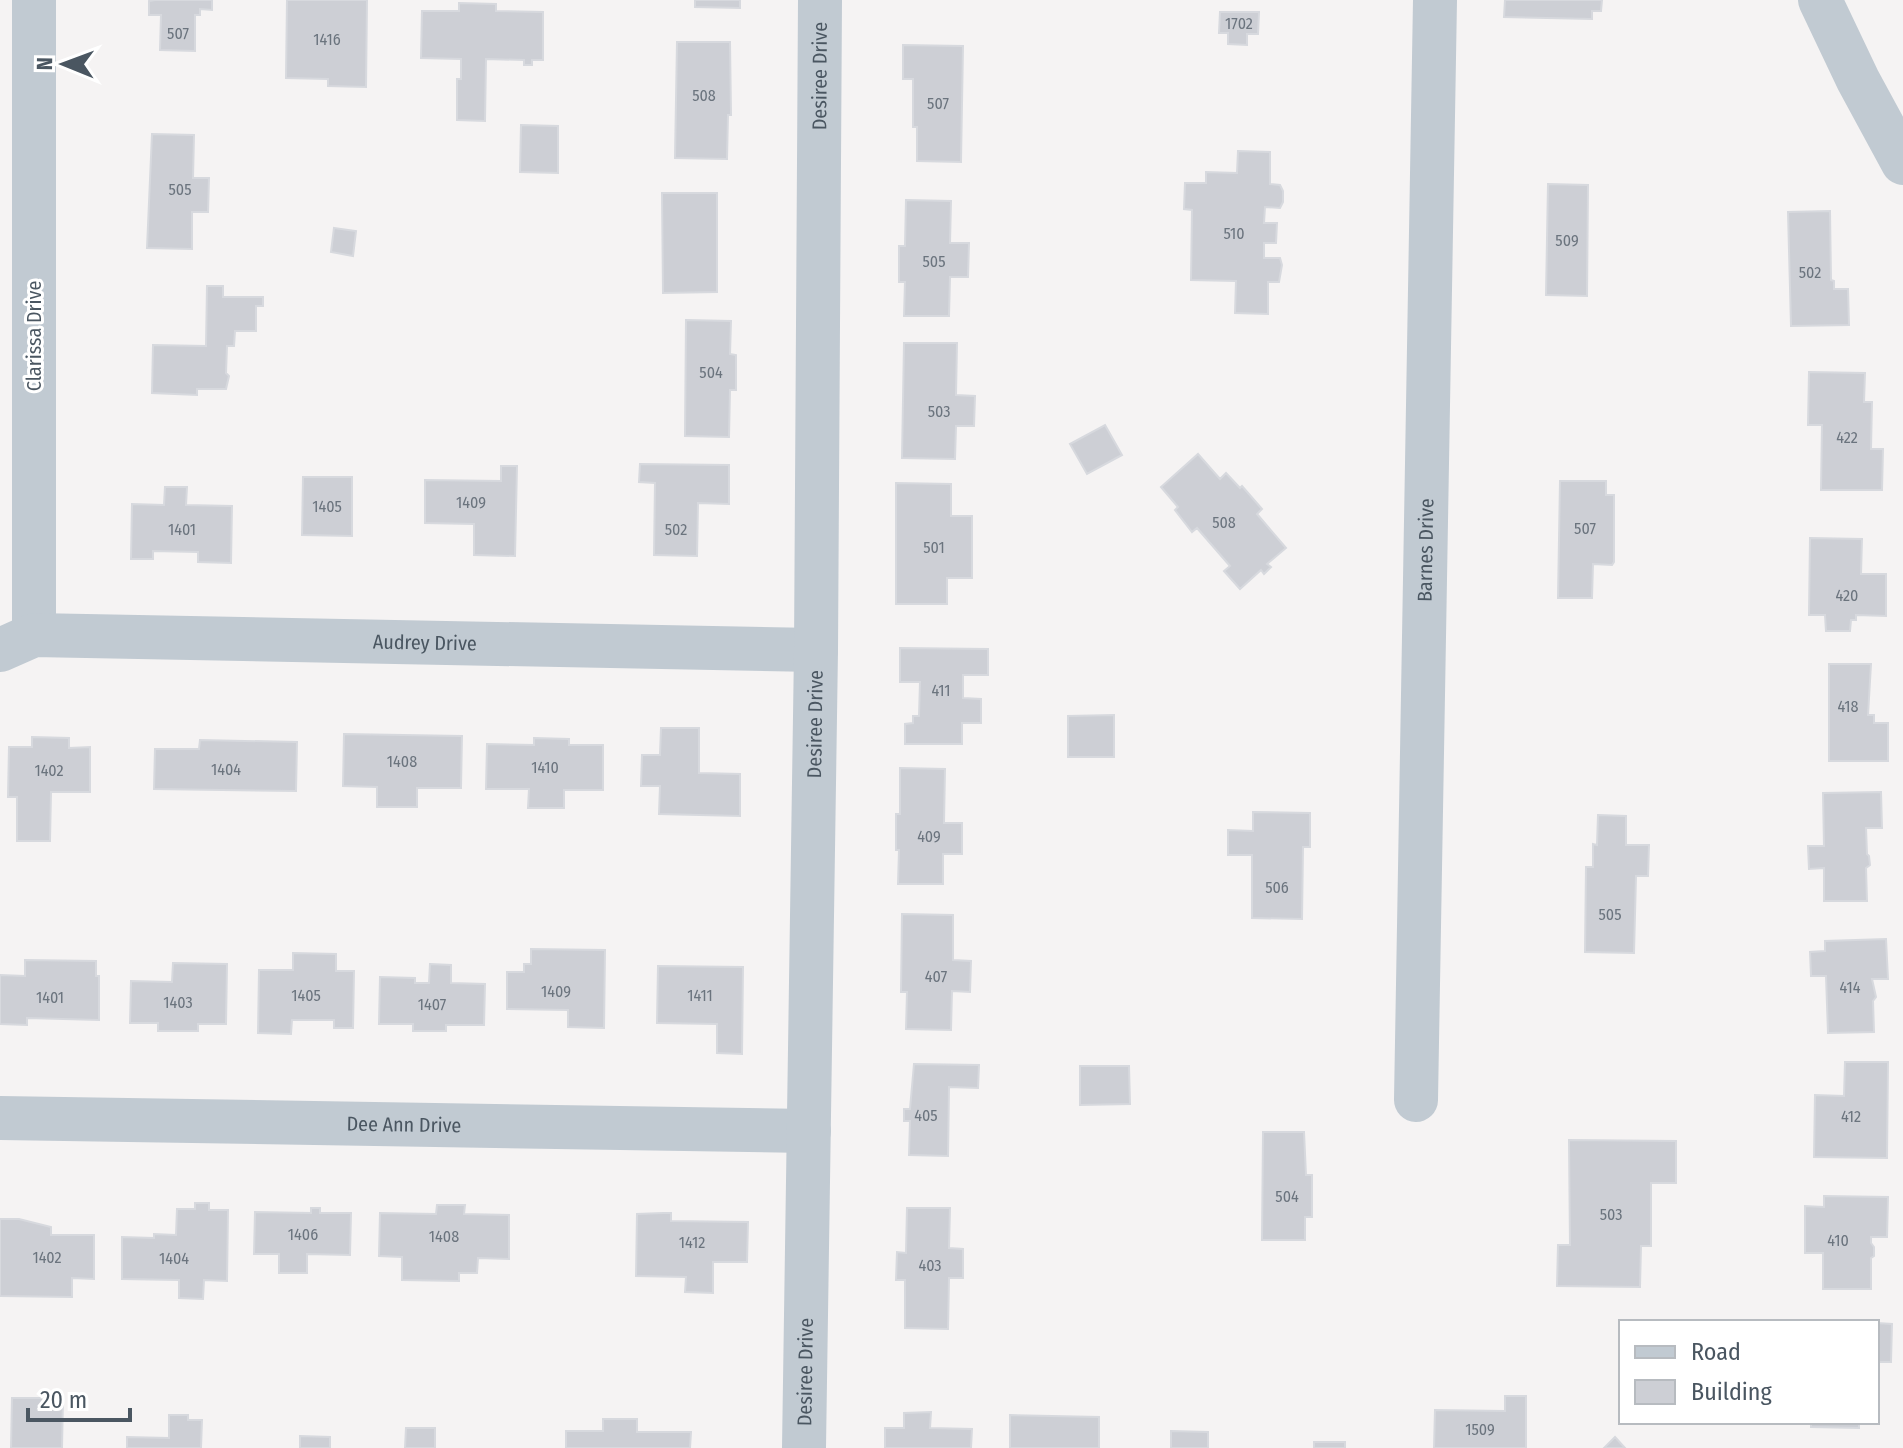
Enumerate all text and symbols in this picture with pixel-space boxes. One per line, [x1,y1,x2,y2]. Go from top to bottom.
house number: 1702 [1225,14,1253,33]
street label: Desiree Drive [807,22,832,130]
north arrow [24,24,104,104]
house number: 507 [167,24,189,43]
house number: 1416 [313,30,341,49]
text: N [31,57,58,70]
house number: 508 [692,86,716,105]
house number: 507 [927,94,949,113]
house number: 505 [168,180,192,199]
house number: 510 [1223,224,1245,243]
house number: 509 [1555,231,1579,250]
house number: 505 [922,252,946,271]
house number: 502 [1799,263,1821,282]
street label: Clarissa Drive [22,281,46,391]
house number: 504 [699,363,723,382]
house number: 503 [928,402,950,421]
house number: 422 [1836,428,1858,447]
house number: 1409 [456,493,486,512]
house number: 1405 [312,497,342,516]
street label: Barnes Drive [1413,498,1438,602]
house number: 508 [1212,513,1236,532]
house number: 507 [1574,519,1596,538]
house number: 1401 [168,520,196,539]
house number: 502 [665,520,687,539]
house number: 501 [923,538,945,557]
house number: 420 [1836,586,1858,605]
street label: Audrey Drive [373,630,477,655]
street label: Desiree Drive [802,670,828,778]
house number: 411 [931,681,951,700]
house number: 418 [1837,697,1859,716]
house number: 1408 [387,752,417,771]
house number: 1410 [531,758,559,777]
house number: 1404 [211,760,241,779]
house number: 1402 [34,761,64,780]
house number: 409 [917,827,941,846]
house number: 506 [1265,878,1289,897]
house number: 505 [1598,905,1622,924]
house number: 407 [925,967,948,986]
house number: 414 [1840,978,1861,997]
house number: 1409 [541,982,571,1001]
house number: 1405 [291,986,321,1005]
house number: 1411 [687,986,713,1005]
house number: 1401 [36,988,64,1007]
house number: 1403 [163,993,193,1012]
house number: 1407 [418,995,447,1014]
house number: 405 [914,1106,938,1125]
house number: 412 [1841,1107,1861,1126]
street label: Dee Ann Drive [346,1112,462,1137]
house number: 504 [1275,1187,1299,1206]
house number: 503 [1600,1205,1622,1224]
house number: 1406 [288,1225,318,1244]
house number: 1408 [429,1227,459,1246]
house number: 410 [1827,1231,1849,1250]
house number: 1412 [679,1233,705,1252]
house number: 1402 [32,1248,62,1267]
house number: 1404 [159,1249,189,1268]
house number: 403 [918,1256,942,1275]
street label: Desiree Drive [792,1318,818,1426]
legend [1619,1320,1879,1424]
text: Road [1691,1338,1741,1366]
scale bar [28,1372,130,1422]
text: Building [1691,1378,1773,1406]
text: 20 m [40,1386,87,1414]
house number: 1509 [1465,1420,1495,1439]

